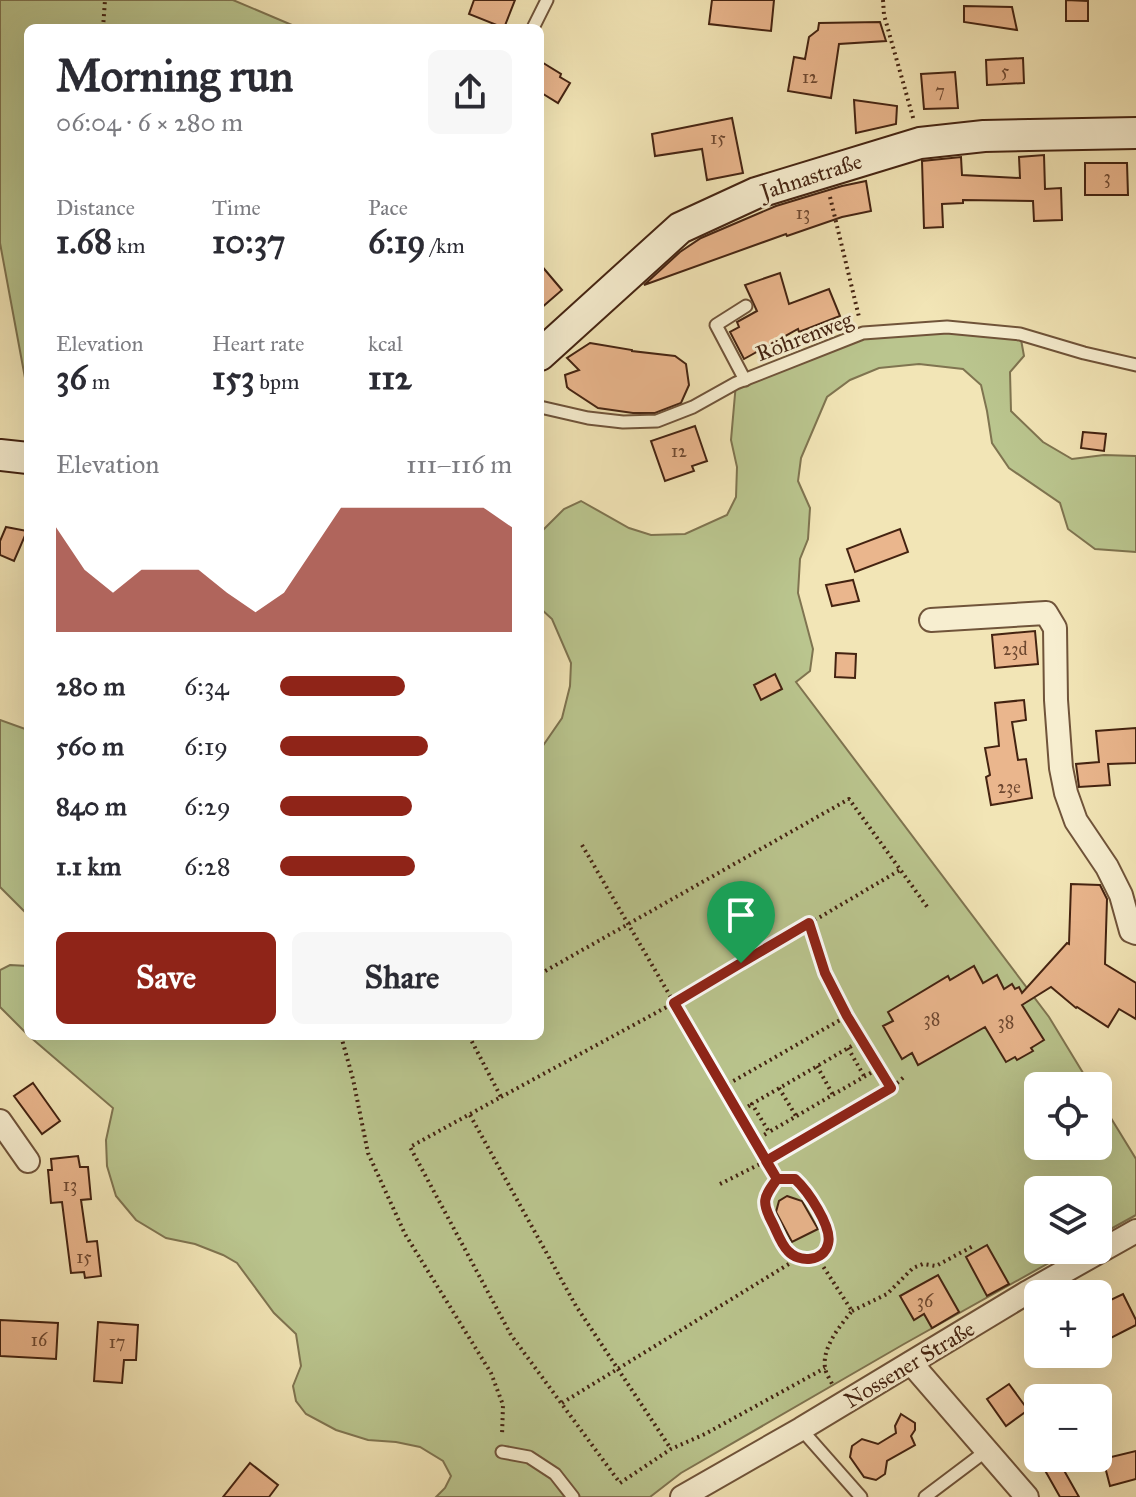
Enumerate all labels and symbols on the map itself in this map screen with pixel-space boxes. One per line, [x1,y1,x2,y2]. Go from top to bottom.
house number: 5 [1001,60,1010,82]
house number: 12 [802,66,818,88]
house number: 7 [935,80,945,102]
house number: 15 [710,127,726,149]
street label: Jahnastraße [755,147,865,206]
house number: 3 [1103,166,1111,188]
house number: 13 [796,202,810,224]
street label: Röhrenweg [752,305,857,367]
house number: 12 [671,440,687,462]
house number: 23d [1002,638,1028,660]
house number: 23e [997,776,1021,798]
pin [707,881,775,963]
house number: 38 [924,1008,940,1030]
house number: 38 [998,1011,1014,1033]
house number: 13 [63,1174,77,1196]
house number: 15 [76,1246,92,1268]
house number: 36 [917,1290,934,1312]
street label: Nossener Straße [839,1315,979,1414]
house number: 16 [31,1329,48,1351]
house number: 17 [109,1331,125,1353]

